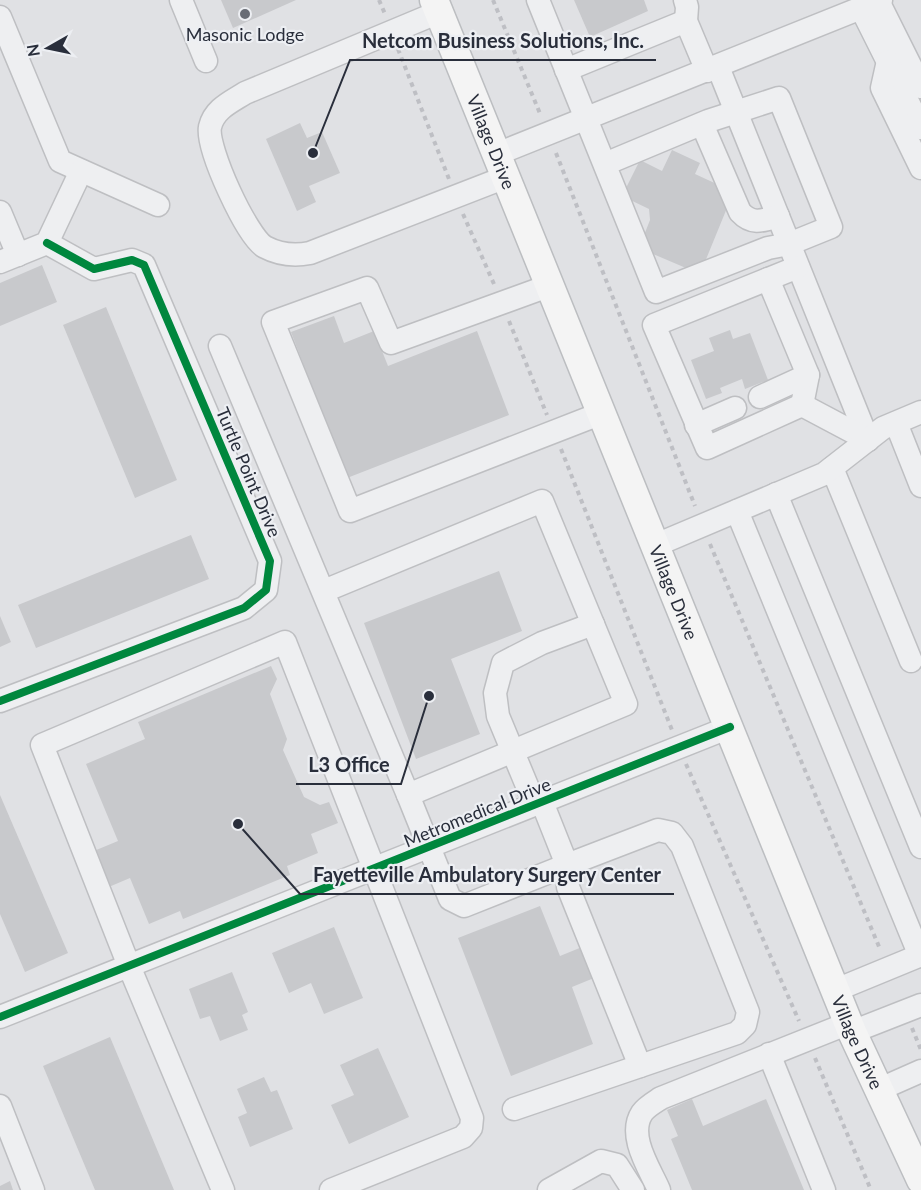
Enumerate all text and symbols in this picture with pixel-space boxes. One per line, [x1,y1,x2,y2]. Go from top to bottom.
marker: Masonic Lodge [238,7,252,21]
north arrow [18,18,78,78]
callout: Netcom Business Solutions, Inc. [350,22,656,60]
place label: Masonic Lodge [186,23,304,45]
text: Netcom Business Solutions, Inc. [362,28,644,52]
text: N [22,43,43,58]
street label: Village Drive [462,91,520,192]
street label: Turtle Point Drive [212,404,286,540]
street label: Village Drive [645,542,703,643]
callout: L3 Office [296,746,401,784]
text: L3 Office [308,752,390,776]
street label: Metromedical Drive [400,772,554,852]
callout: Fayetteville Ambulatory Surgery Center [300,856,674,894]
text: Fayetteville Ambulatory Surgery Center [313,862,662,886]
street label: Village Drive [827,992,888,1093]

